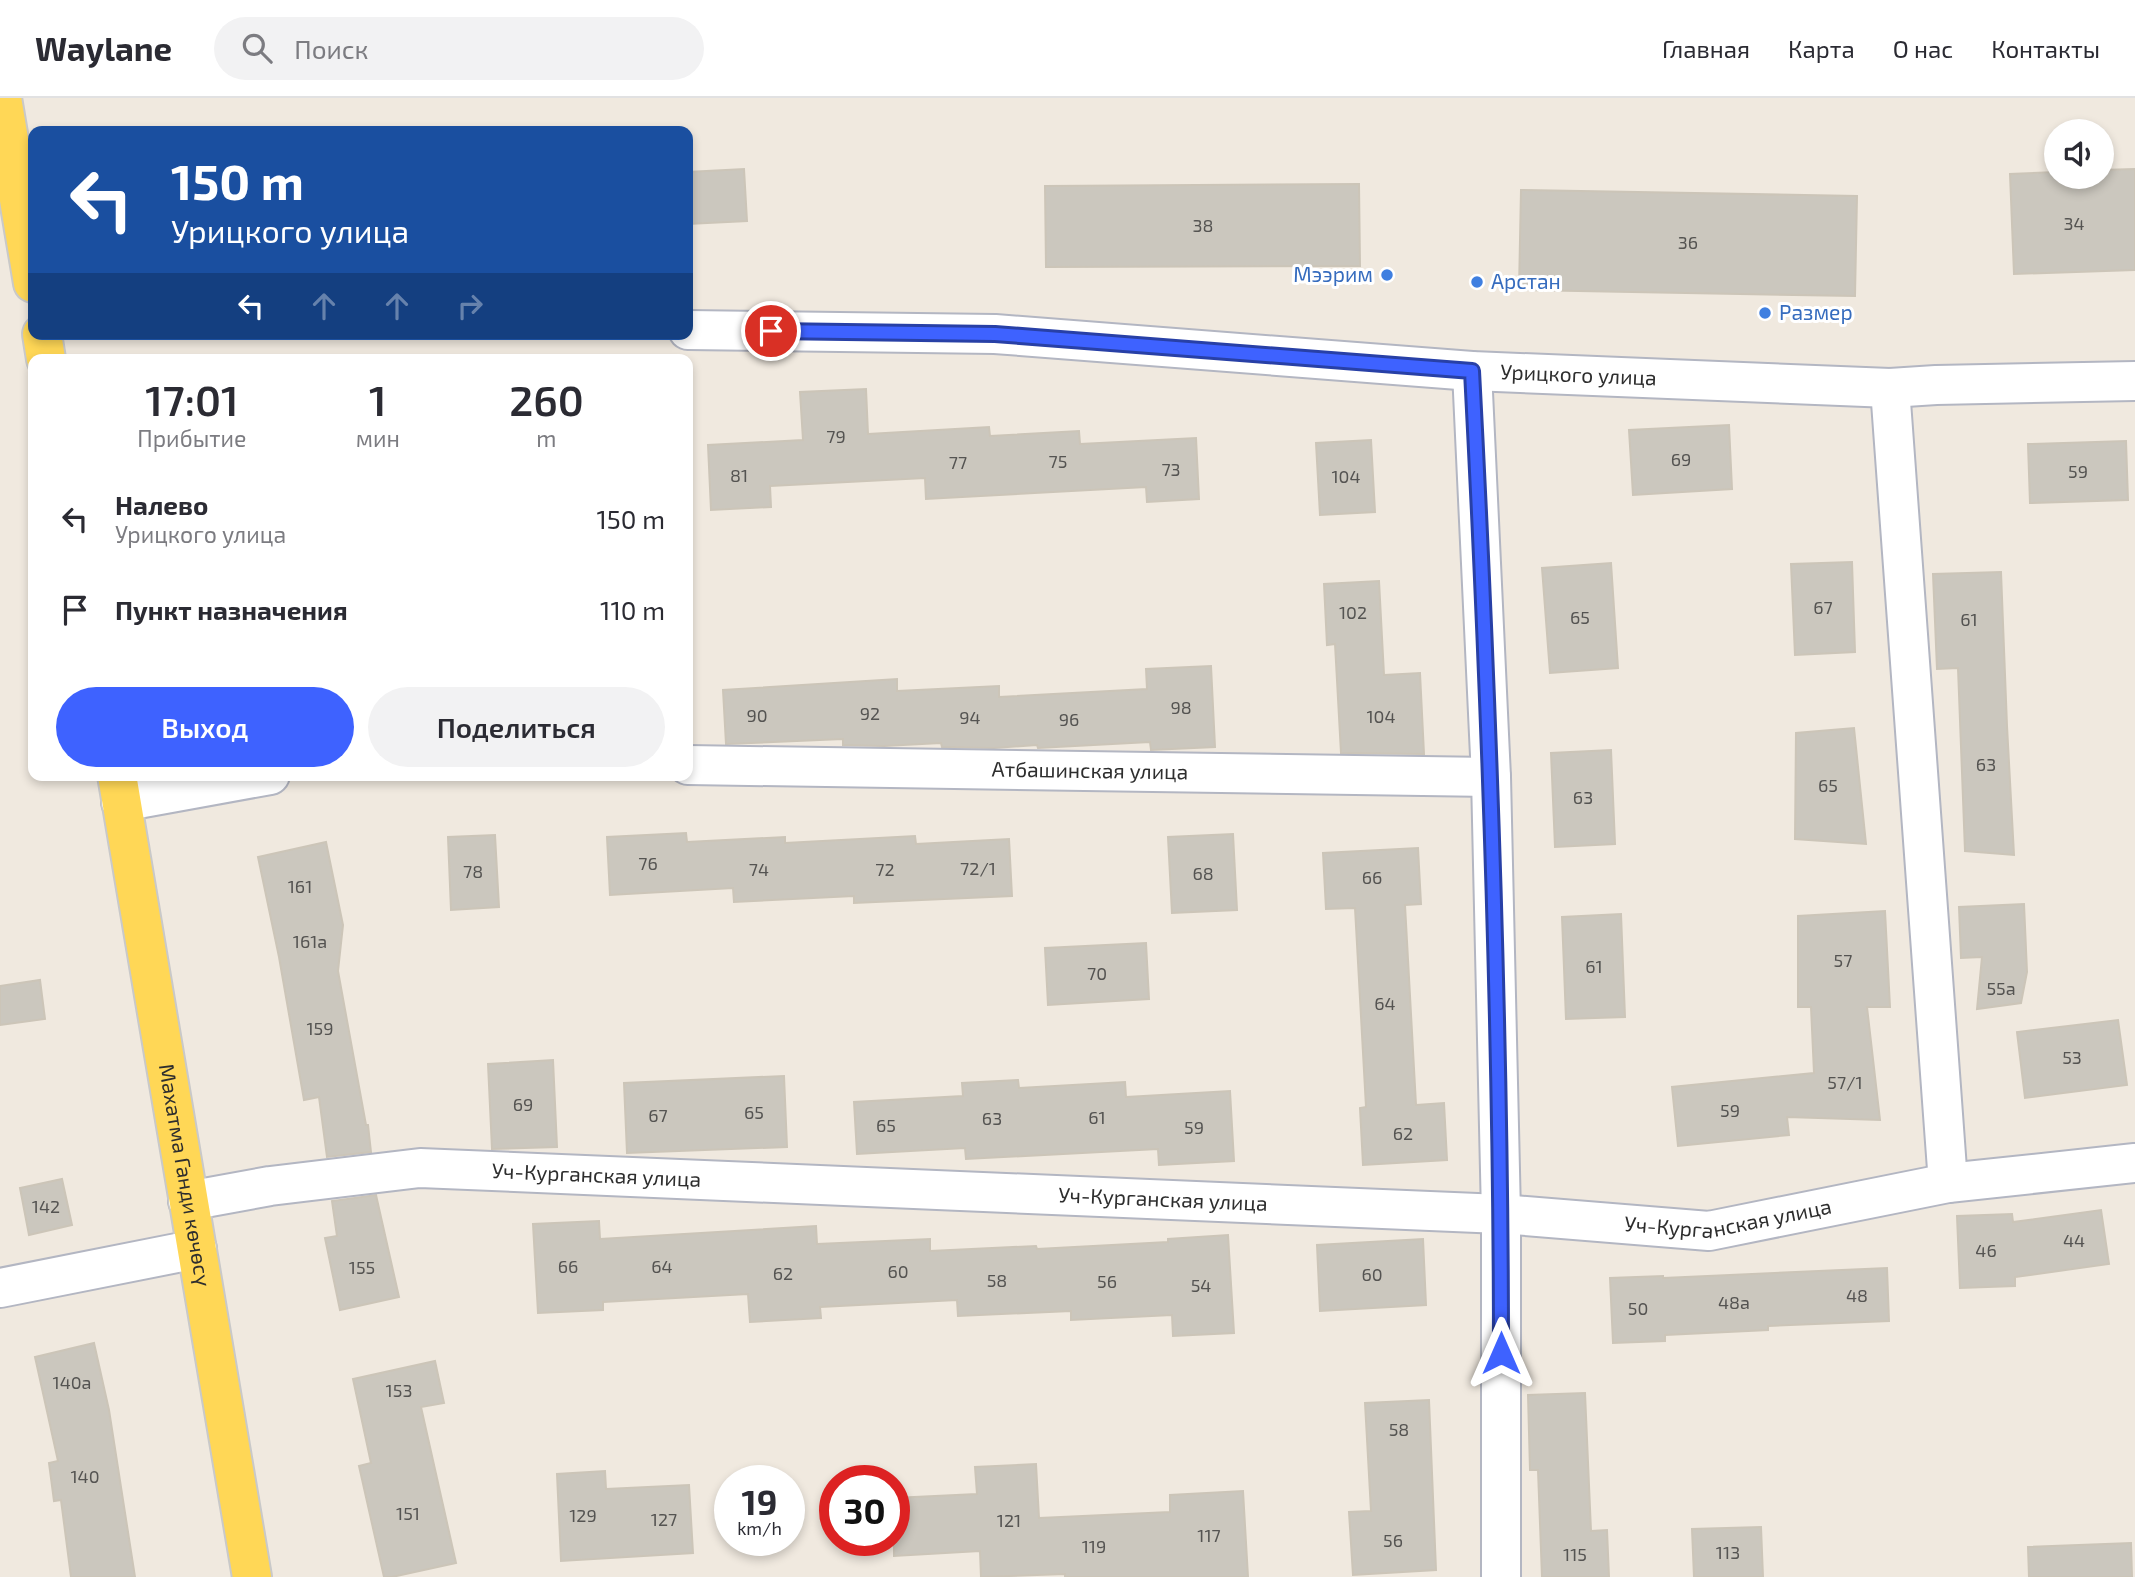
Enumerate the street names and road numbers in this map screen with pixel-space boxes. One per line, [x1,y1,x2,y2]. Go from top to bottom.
street label: Урицкого улица [1500,358,1657,389]
street label: Атбашинская улица [992,756,1188,784]
street label: Махатма Ганди көчөсү [155,1062,217,1288]
street label: Уч-Курганская улица [491,1157,702,1191]
street label: Уч-Курганская улица [1058,1181,1268,1215]
street label: Уч-Курганская улица [1624,1193,1833,1242]

